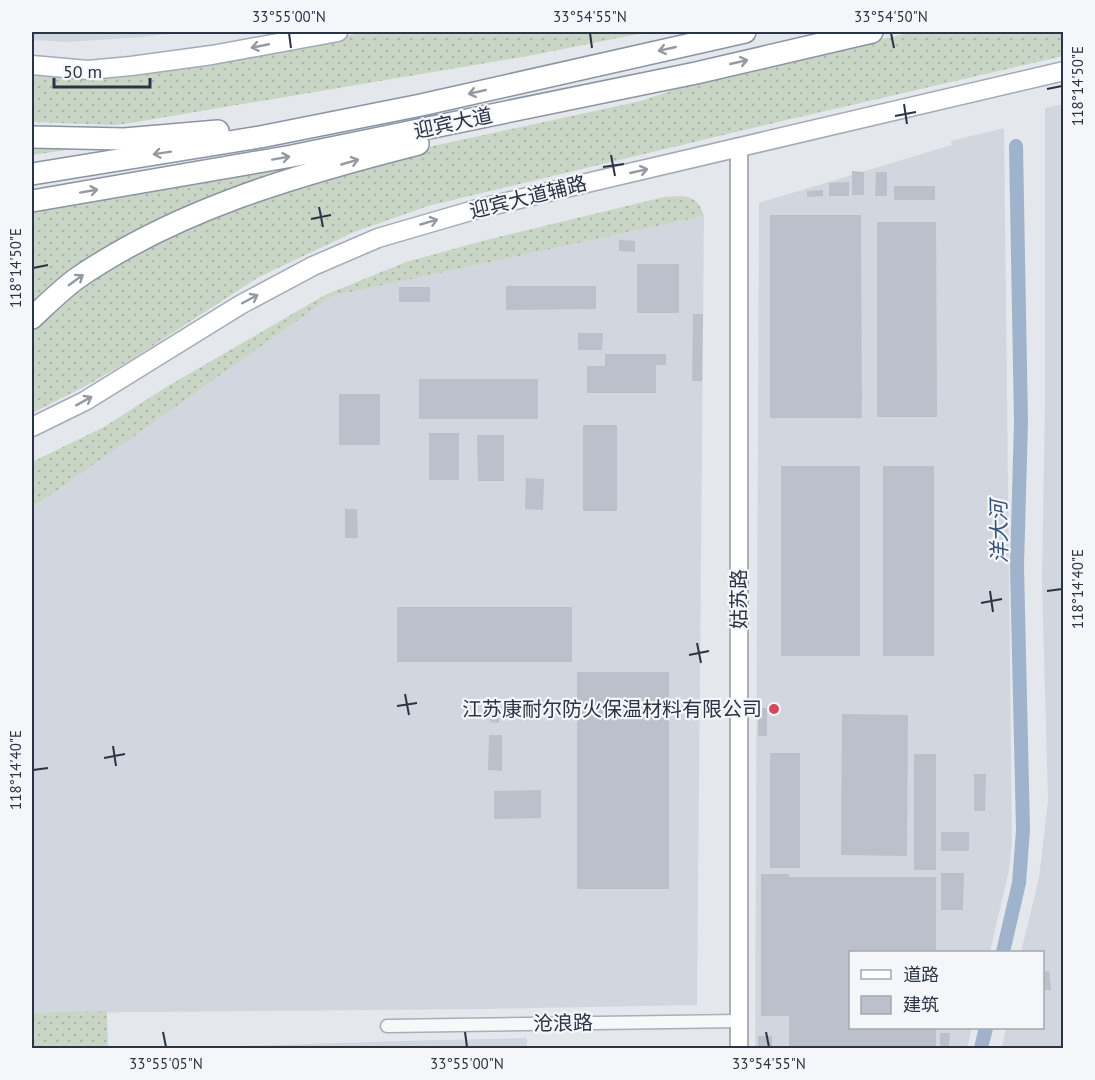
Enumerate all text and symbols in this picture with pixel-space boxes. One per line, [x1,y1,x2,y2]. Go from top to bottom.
text: 33°55'00"N [252,7,326,26]
text: 33°54'55"N [553,7,627,26]
text: 33°54'50"N [854,7,928,26]
one-way arrow [250,41,270,52]
one-way arrow [658,44,677,56]
text: 118°14'50"E [1068,46,1087,126]
scale bar [54,51,150,89]
one-way arrow [730,56,749,68]
text: 50 m [63,60,102,83]
one-way arrow [468,87,487,99]
street label: 迎宾大道 [411,102,495,144]
one-way arrow [153,147,172,158]
one-way arrow [271,152,291,163]
one-way arrow [340,156,359,167]
one-way arrow [629,165,648,177]
street label: 迎宾大道辅路 [467,170,589,224]
one-way arrow [79,186,99,197]
one-way arrow [419,216,438,228]
text: 118°14'50"E [6,228,25,308]
one-way arrow [68,274,84,287]
one-way arrow [241,293,258,305]
one-way arrow [75,395,92,407]
water label: 洋大河 [985,496,1013,564]
text: 118°14'40"E [1068,549,1087,629]
street label: 姑苏路 [726,569,752,629]
place label: 江苏康耐尔防火保温材料有限公司 [462,696,762,722]
marker: 江苏康耐尔防火保温材料有限公司 [767,702,781,716]
text: 118°14'40"E [6,730,25,810]
legend [849,951,1044,1029]
text: 道路 [903,963,939,986]
text: 建筑 [903,993,939,1016]
street label: 沧浪路 [533,1009,593,1037]
text: 33°55'05"N [129,1054,203,1073]
text: 33°55'00"N [430,1054,504,1073]
text: 33°54'55"N [732,1054,806,1073]

